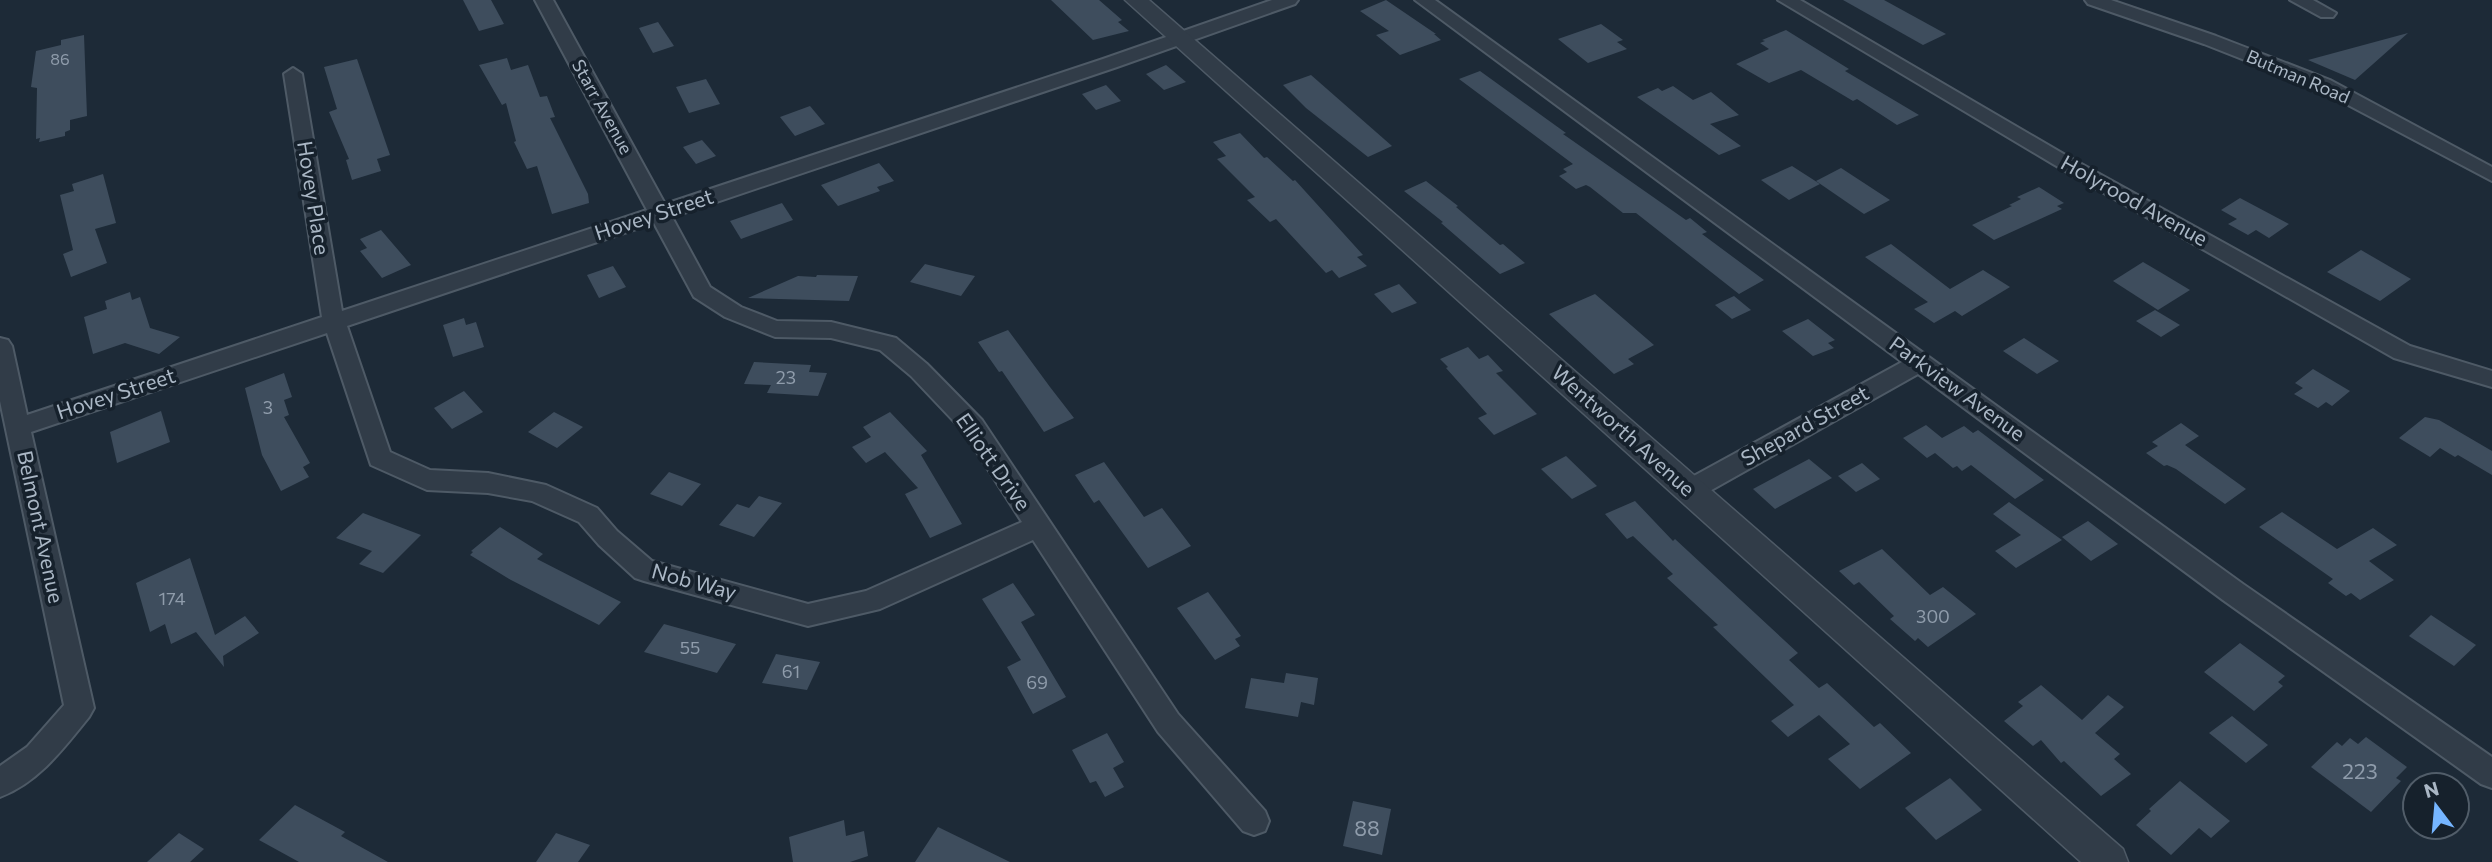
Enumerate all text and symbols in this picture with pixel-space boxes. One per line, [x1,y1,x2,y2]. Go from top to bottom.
street label: Butman Road [2243,44,2353,108]
house number: 86 [50,49,70,68]
street label: Starr Avenue [568,55,638,158]
street label: Hovey Place [293,139,336,257]
street label: Holyrood Avenue [2057,149,2212,250]
street label: Hovey Street [591,183,716,245]
street label: Parkview Avenue [1885,330,2031,445]
street label: Wentworth Avenue [1547,359,1701,501]
street label: Hovey Street [53,362,178,424]
house number: 23 [776,366,796,388]
street label: Shepard Street [1736,379,1873,470]
house number: 3 [263,396,273,418]
street label: Elliott Drive [952,408,1037,515]
street label: Belmont Avenue [13,448,70,605]
street label: Nob Way [649,557,740,604]
house number: 174 [159,587,186,609]
house number: 300 [1916,605,1950,627]
house number: 55 [680,636,700,658]
house number: 61 [782,660,800,682]
house number: 69 [1026,671,1048,693]
house number: 223 [2342,758,2378,783]
north arrow [2401,771,2471,841]
text: N [2421,776,2441,802]
house number: 88 [1354,815,1380,840]

